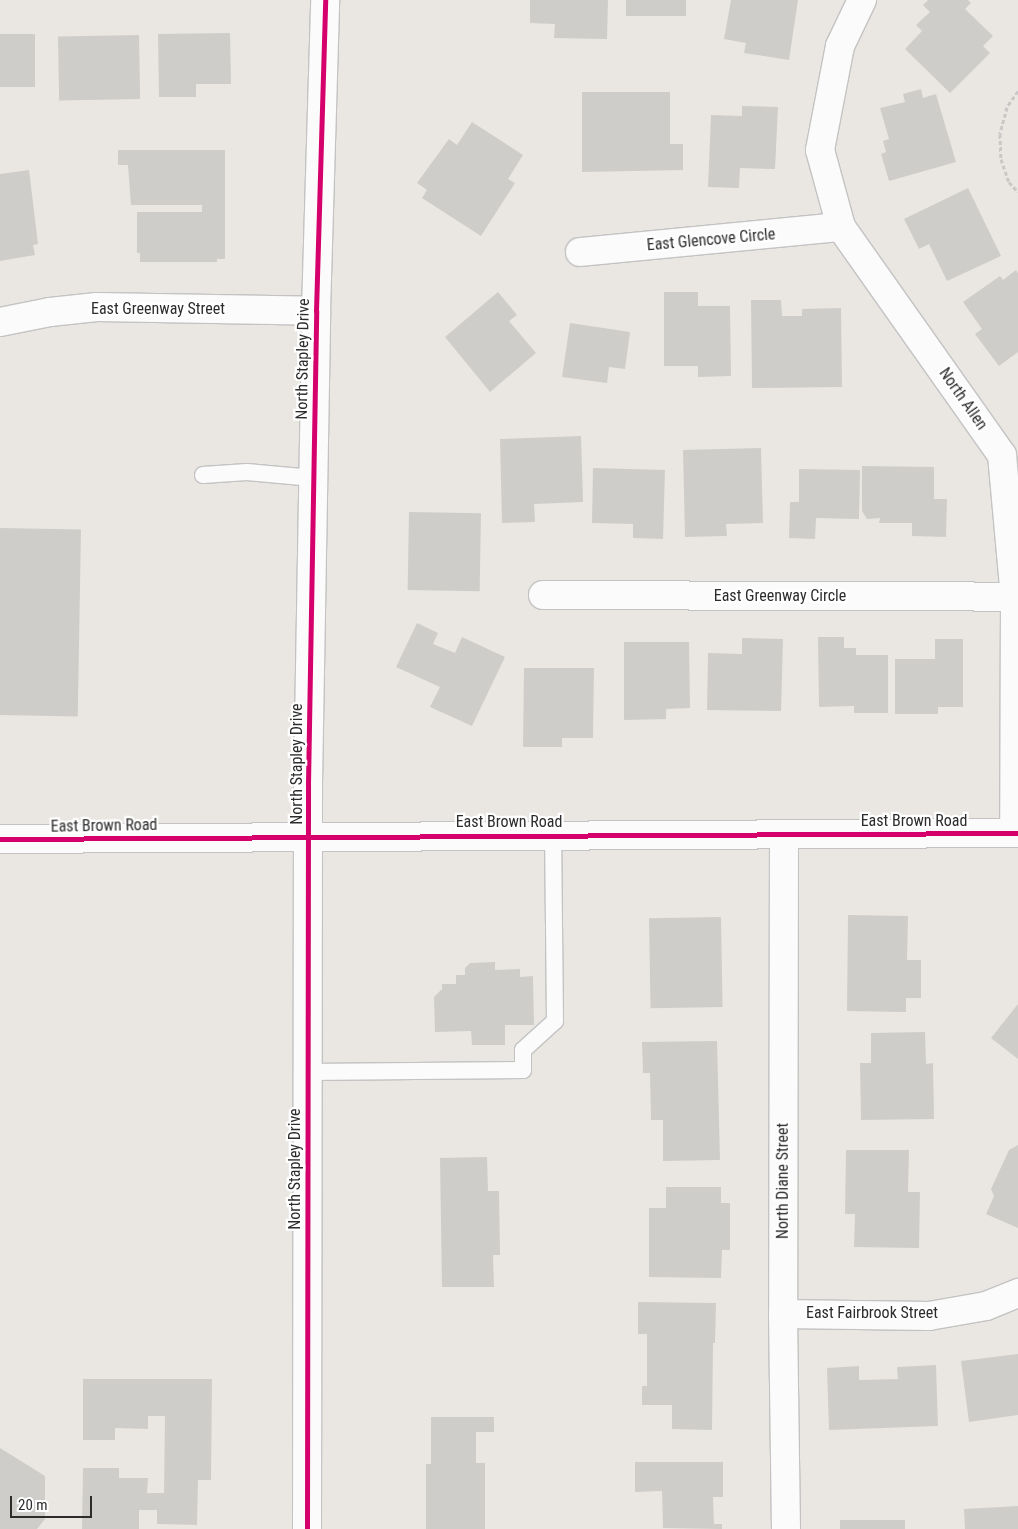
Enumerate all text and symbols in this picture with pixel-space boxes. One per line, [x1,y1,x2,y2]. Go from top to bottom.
street label: East Glencove Circle [646,225,776,255]
street label: North Stapley Drive [292,298,314,420]
street label: East Greenway Street [91,299,225,319]
street label: North Allen [935,364,991,434]
street label: East Greenway Circle [714,586,846,606]
street label: North Stapley Drive [287,703,307,825]
street label: East Brown Road [861,811,967,831]
street label: East Brown Road [456,812,562,832]
street label: East Brown Road [50,815,158,837]
street label: North Stapley Drive [285,1108,305,1230]
street label: North Diane Street [773,1123,793,1239]
street label: East Fairbrook Street [806,1303,938,1323]
scale bar [12,1486,95,1518]
text: 20 m [18,1496,48,1514]

